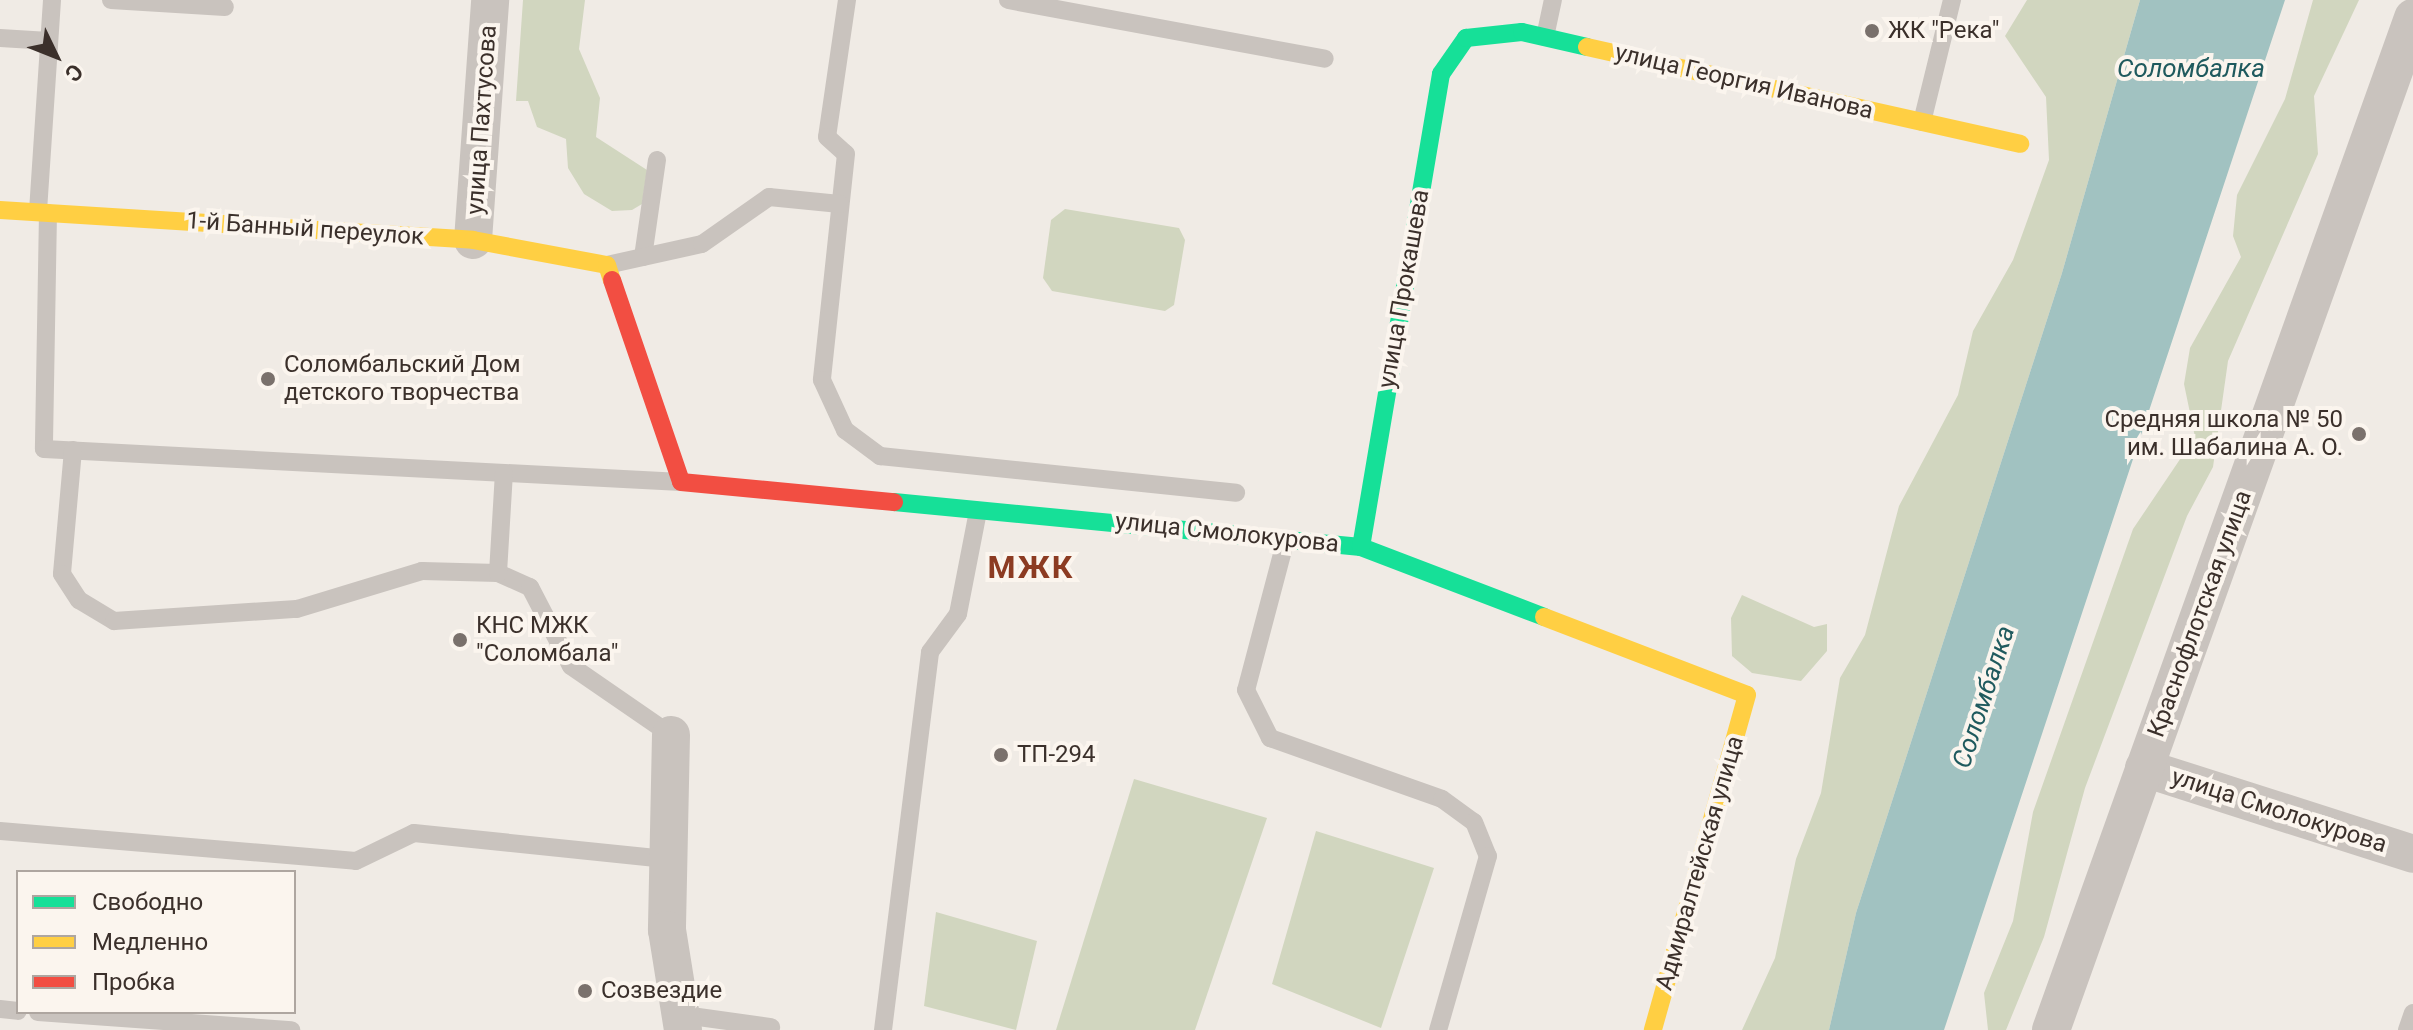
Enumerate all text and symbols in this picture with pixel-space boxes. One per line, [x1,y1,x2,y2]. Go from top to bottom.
north arrow [16,16,96,96]
place label: ЖК "Река" [1888,17,1999,45]
marker: ЖК "Река" [1863,22,1881,40]
street label: улица Пахтусова [461,24,503,216]
street label: улица Георгия Иванова [1612,38,1876,126]
water label: Соломбалка [2117,53,2265,85]
text: С [60,59,88,87]
street label: улица Прокашева [1372,187,1436,391]
street label: 1-й Банный переулок [185,206,425,252]
place label: Соломбальский Дом детского творчества [284,351,520,407]
marker: Соломбальский Дом детского творчества [259,370,277,388]
place label: Средняя школа № 50 им. Шабалина А. О. [2104,406,2343,462]
marker: Средняя школа № 50 им. Шабалина А. О. [2350,425,2368,443]
street label: Краснофлотская улица [2142,487,2258,741]
street label: улица Смолокурова [1114,507,1340,559]
district label: МЖК [988,548,1074,586]
place label: КНС МЖК "Соломбала" [476,612,618,668]
water label: Соломбалка [1946,622,2022,772]
marker: КНС МЖК "Соломбала" [451,631,469,649]
street label: Адмиралтейская улица [1650,733,1750,993]
place label: ТП-294 [1017,741,1096,769]
marker: ТП-294 [992,746,1010,764]
street label: улица Смолокурова [2168,763,2390,859]
legend [16,870,296,1014]
text: Свободно [92,888,203,916]
text: Медленно [92,928,208,956]
text: Пробка [92,968,175,996]
place label: Созвездие [601,977,722,1005]
marker: Созвездие [576,982,594,1000]

